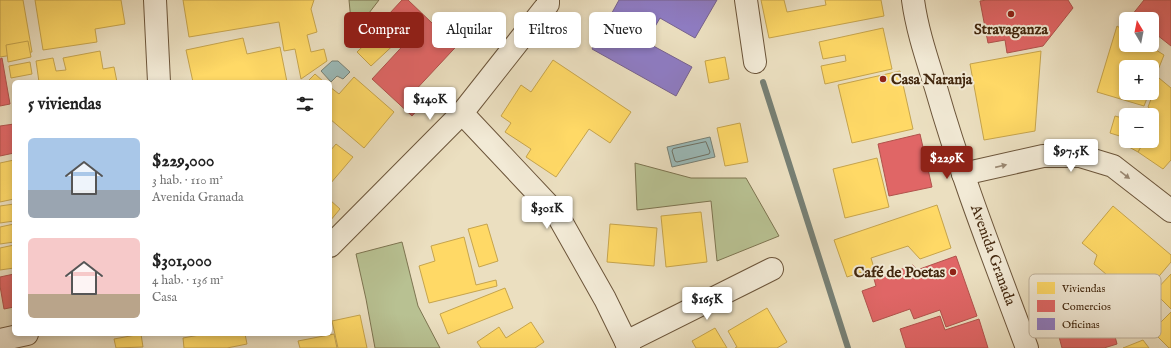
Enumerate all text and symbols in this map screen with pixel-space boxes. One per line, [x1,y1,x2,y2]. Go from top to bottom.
marker: Stravaganza [1006,9,1016,19]
chip: Comprar [344,12,424,48]
chip: Alquilar [432,12,506,48]
chip: Filtros [514,12,581,48]
chip: Nuevo [589,12,656,48]
north arrow [1119,12,1159,52]
map controls [1119,12,1159,148]
place label: Stravaganza [974,20,1048,39]
button: + [1119,60,1159,100]
place label: Casa Naranja [891,70,973,89]
marker: Casa Naranja [878,74,888,84]
pin: $140K [402,87,458,121]
text: $140K [413,91,447,108]
icon: filters [294,93,316,115]
text: 5 viviendas [28,94,101,115]
button: − [1119,108,1159,148]
pin: $97.5K [1038,139,1104,173]
text: $97.5K [1053,143,1089,160]
pin: $229K [919,146,975,180]
text: $229K [930,150,964,167]
text: $229,000 [152,151,214,172]
icon: home [60,154,108,202]
one-way arrow [995,162,1007,168]
one-way arrow [1120,171,1131,180]
text: 3 hab. · 110 m² [152,172,223,189]
text: Avenida Granada [152,189,244,206]
pin: $301K [519,196,575,230]
text: $301K [531,200,563,217]
street label: Avenida Granada [966,201,1020,308]
text: $301,000 [152,251,212,272]
icon: home [60,254,108,302]
place label: Café de Poetas [854,263,946,282]
marker: Café de Poetas [948,267,958,277]
text: 4 hab. · 136 m² [152,272,224,289]
legend [1029,274,1161,338]
text: Viviendas [1061,282,1105,296]
pin: $165K [679,287,735,321]
text: Casa [152,289,177,306]
text: $165K [691,291,723,308]
text: Comercios [1062,300,1111,314]
text: Oficinas [1062,318,1100,332]

